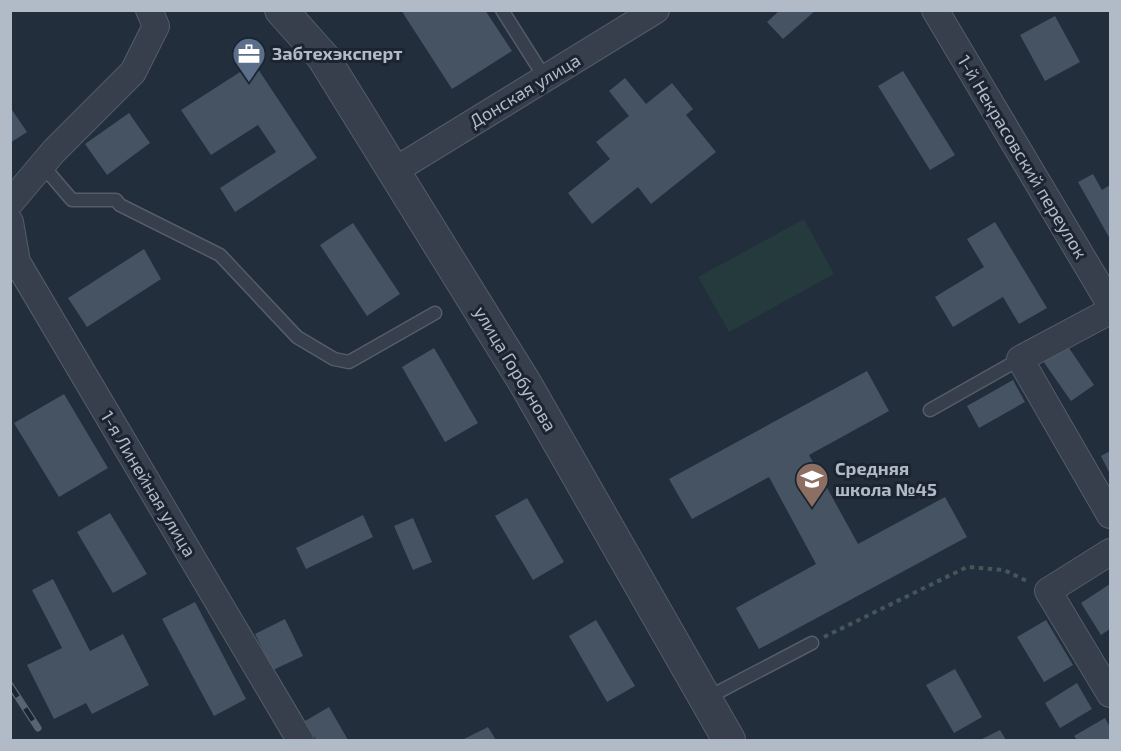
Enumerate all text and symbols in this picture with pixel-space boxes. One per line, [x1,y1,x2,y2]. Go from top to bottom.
office icon: Забтехэксперт [231,36,267,83]
place label: Забтехэксперт [272,42,403,64]
street label: Донская улица [465,48,584,132]
street label: 1-й Некрасовский переулок [953,51,1093,263]
street label: улица Горбунова [470,302,562,435]
street label: 1-я Линейная улица [97,406,201,561]
place label: Средняя школа №45 [835,457,937,500]
school or university icon: Средняя школа №45 [794,461,830,508]

